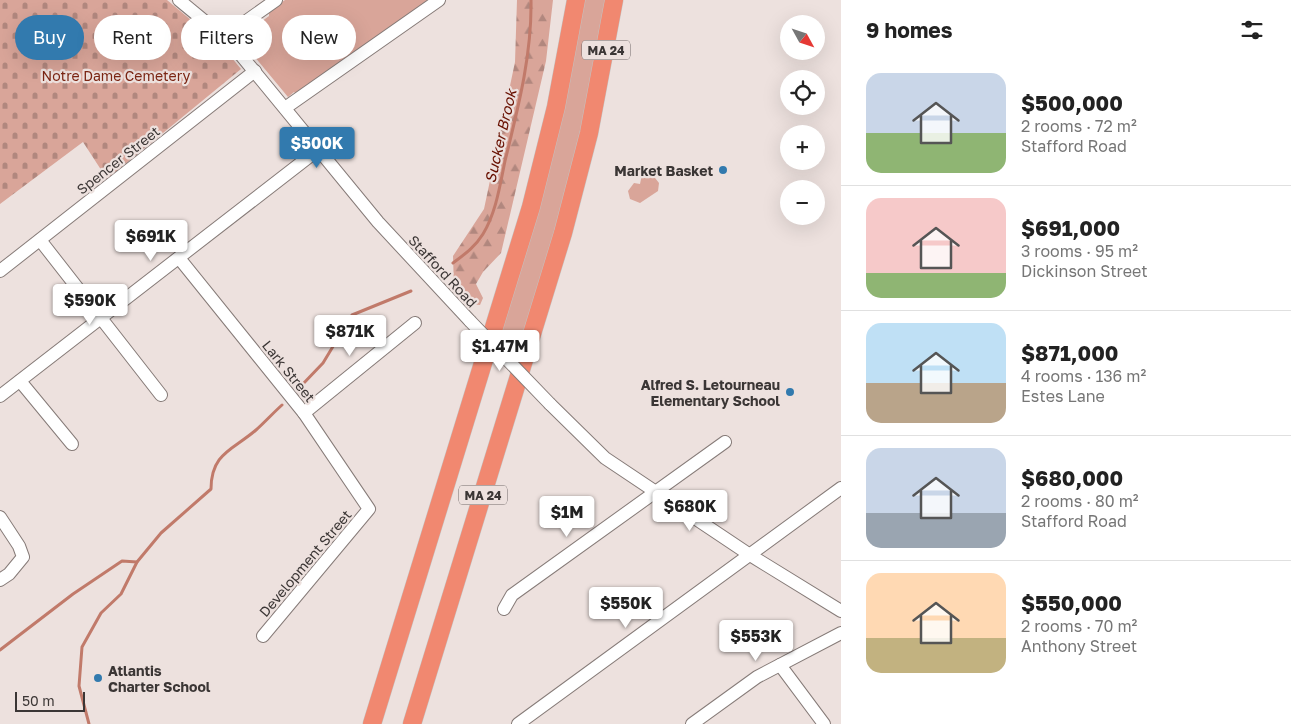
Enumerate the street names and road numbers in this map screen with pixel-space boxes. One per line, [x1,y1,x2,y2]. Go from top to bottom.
road number: MA 24 [582,40,630,60]
street label: Spencer Street [73,122,163,198]
street label: Stafford Road [405,231,481,311]
street label: Lark Street [259,337,319,405]
road number: MA 24 [459,486,507,504]
street label: Development Street [255,506,355,620]

